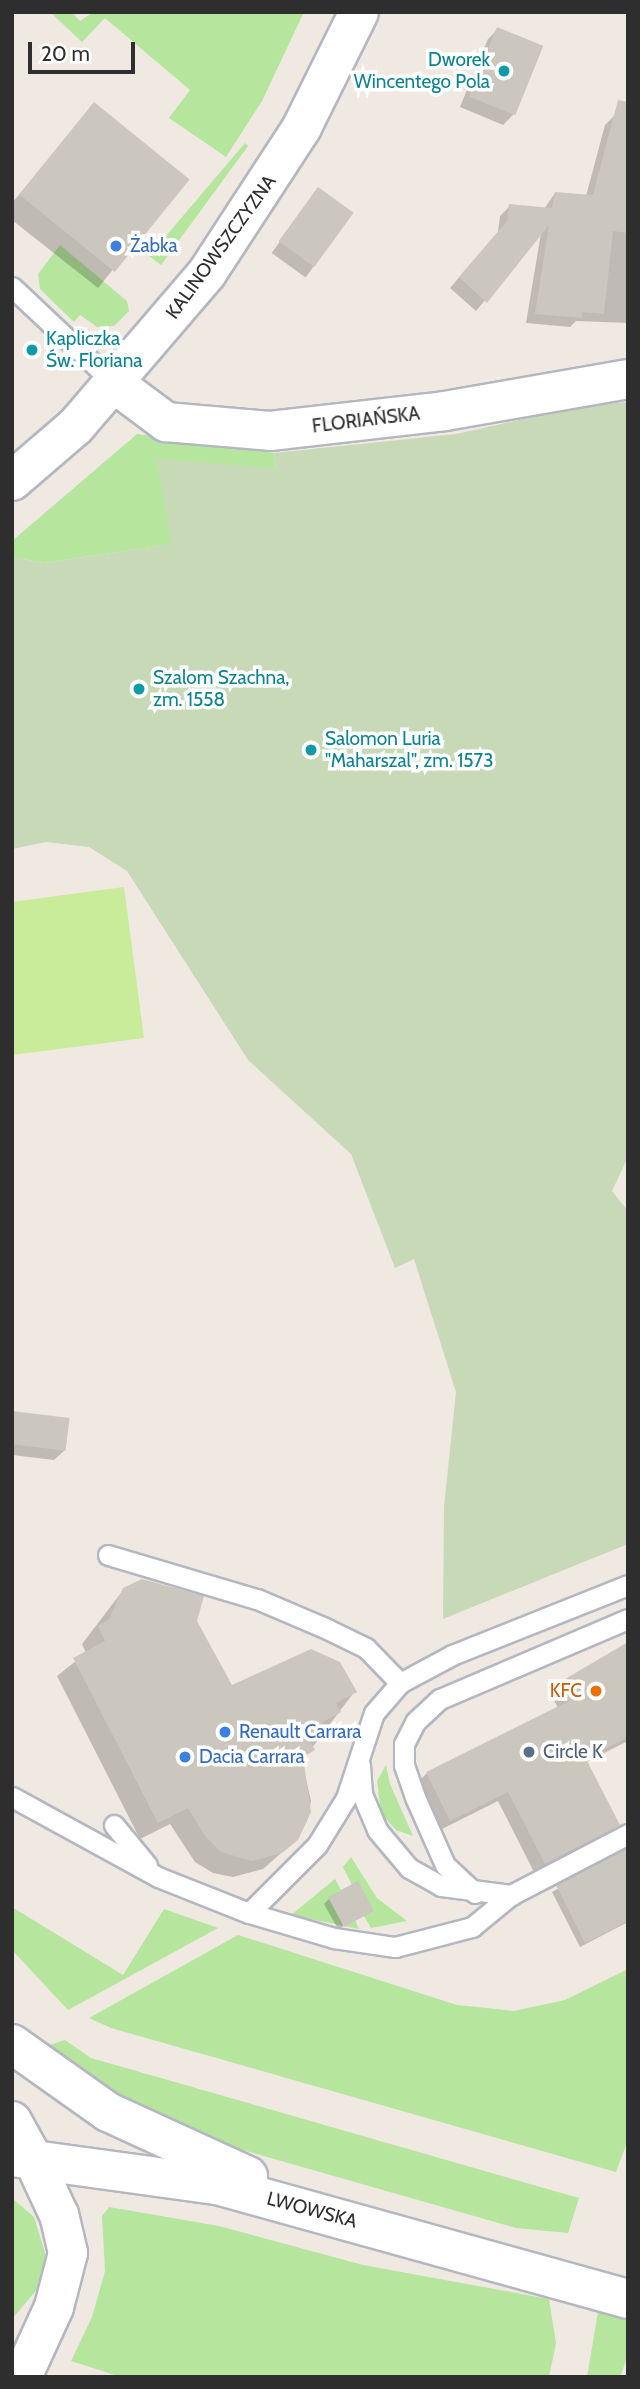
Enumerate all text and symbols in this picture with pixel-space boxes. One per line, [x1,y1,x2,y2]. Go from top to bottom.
scale bar [32,28,138,72]
text: 20 m [41,41,90,66]
place label: Dworek Wincentego Pola [354,49,490,93]
marker: Dworek Wincentego Pola [496,63,512,79]
street label: KALINOWSZCZYZNA [161,171,281,323]
place label: Żabka [130,235,178,257]
marker: Żabka [108,238,124,254]
place label: Kapliczka Św. Floriana [46,328,142,372]
marker: Kapliczka Św. Floriana [24,342,40,358]
street label: FLORIAŃSKA [311,402,421,438]
place label: Szalom Szachna, zm. 1558 [153,667,289,711]
marker: Szalom Szachna, zm. 1558 [131,681,147,697]
place label: Salomon Luria "Maharszal", zm. 1573 [325,728,493,772]
marker: Salomon Luria "Maharszal", zm. 1573 [303,742,319,758]
place label: KFC [550,1680,582,1702]
marker: KFC [588,1683,604,1699]
place label: Renault Carrara [239,1721,361,1743]
marker: Renault Carrara [217,1724,233,1740]
place label: Circle K [543,1741,603,1763]
marker: Circle K [521,1744,537,1760]
place label: Dacia Carrara [199,1746,305,1768]
marker: Dacia Carrara [177,1749,193,1765]
street label: LWOWSKA [264,2187,360,2233]

